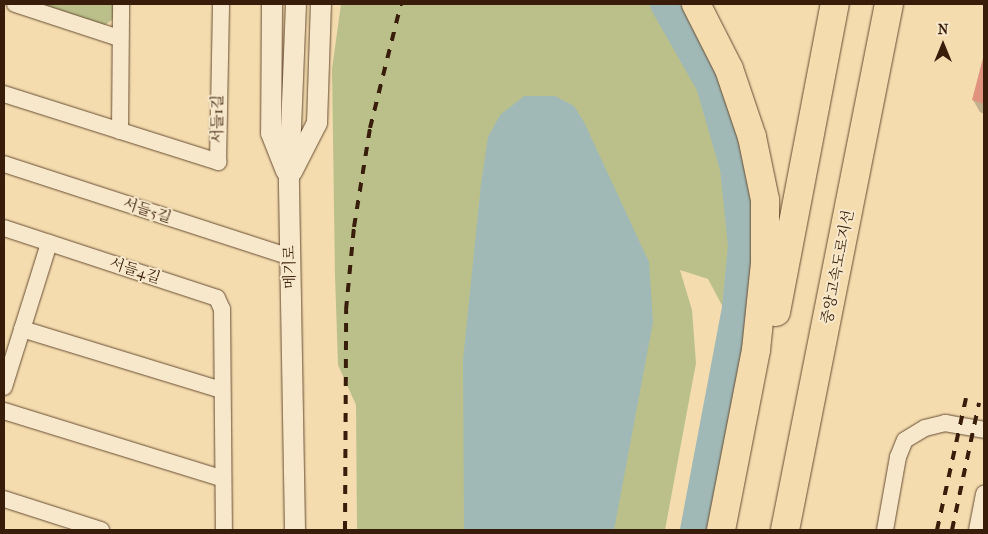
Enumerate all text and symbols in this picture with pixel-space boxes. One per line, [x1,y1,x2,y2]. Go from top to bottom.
north arrow [918,20,968,70]
text: N [938,21,948,38]
street label: 서들1길 [209,95,227,143]
street label: 서들5길 [120,195,174,227]
street label: 중앙고속도로지선 [818,208,858,326]
street label: 메기로 [281,245,299,289]
street label: 서들4길 [107,254,163,288]

